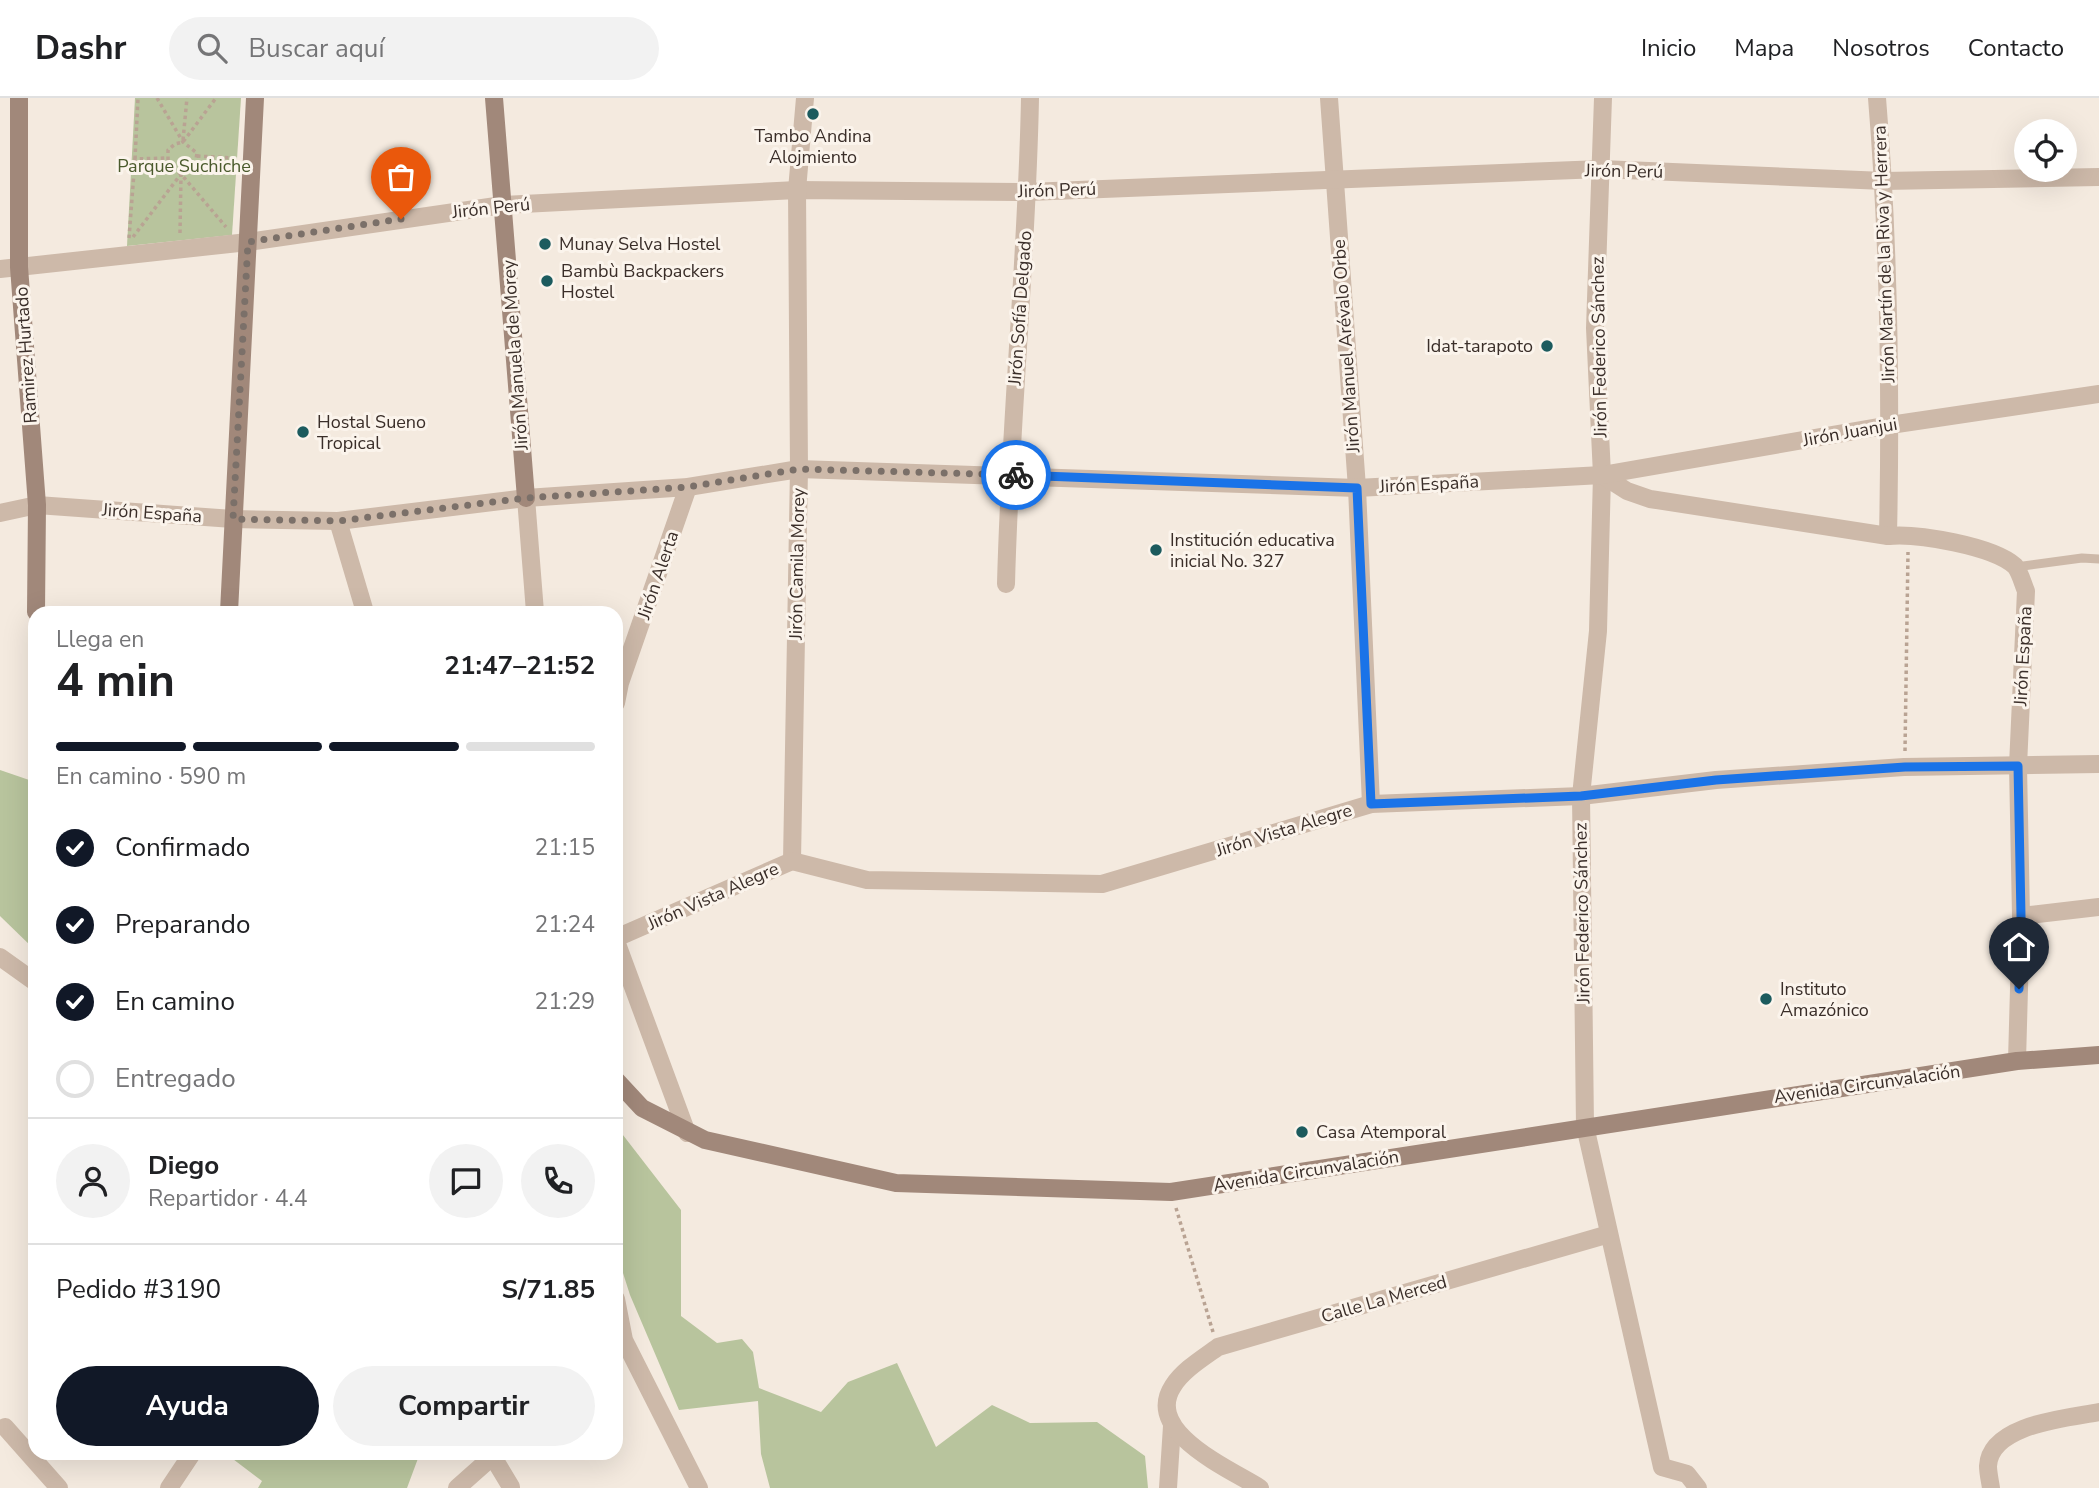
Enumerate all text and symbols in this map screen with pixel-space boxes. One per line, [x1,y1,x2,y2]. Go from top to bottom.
search box [169,17,659,80]
text: Dashr [35,26,127,71]
icon: search [193,29,231,67]
text: Buscar aquí [249,31,384,66]
text: Inicio [1641,32,1696,64]
text: Mapa [1734,32,1794,64]
text: Nosotros [1832,32,1930,64]
text: Contacto [1968,32,2064,64]
marker: Tambo Andina Alojmiento [805,106,821,122]
map controls [2014,119,2077,182]
button: locate [2014,119,2077,182]
place label: Tambo Andina Alojmiento [754,124,872,169]
street label: Jirón Martín de la Riva y Herrera [1868,125,1901,384]
pin [371,147,431,219]
park label: Parque Suchiche [117,154,251,178]
icon: bag [382,158,420,196]
street label: Jirón Perú [1584,158,1663,184]
street label: Jirón Perú [1016,177,1097,203]
street label: Jirón Perú [450,192,531,224]
street label: Jirón Sofía Delgado [1003,230,1037,387]
place label: Munay Selva Hostel [559,232,721,256]
marker: Munay Selva Hostel [537,236,553,252]
street label: Jirón Manuel Arévalo Orbe [1327,239,1365,454]
street label: Jirón Federico Sánchez [1585,256,1613,439]
street label: Jirón Manuela de Morey [496,258,534,452]
place label: Bambù Backpackers Hostel [561,259,724,304]
marker: Bambù Backpackers Hostel [539,273,555,289]
street label: Ramirez Hurtado [9,286,43,424]
place label: Idat-tarapoto [1426,334,1533,358]
marker: Idat-tarapoto [1539,338,1555,354]
place label: Hostal Sueno Tropical [317,410,426,455]
street label: Jirón Juanjui [1800,412,1899,452]
marker: Hostal Sueno Tropical [295,424,311,440]
courier [981,440,1051,510]
icon: bike [997,456,1035,494]
street label: Jirón España [1377,469,1480,499]
street label: Jirón Camila Morey [784,487,810,641]
street label: Jirón España [100,497,203,528]
street label: Jirón Alerta [631,528,684,623]
place label: Institución educativa inicial No. 327 [1170,528,1335,573]
marker: Institución educativa inicial No. 327 [1148,542,1164,558]
street label: Jirón España [2008,605,2038,708]
text: Llega en [56,624,144,655]
text: 21:47–21:52 [444,648,595,683]
text: 4 min [56,649,175,712]
text: En camino · 590 m [56,761,246,792]
street label: Jirón Vista Alegre [1212,798,1355,862]
street label: Jirón Federico Sánchez [1568,822,1596,1005]
icon: check [56,829,94,867]
text: Confirmado [115,830,250,865]
text: 21:15 [535,832,595,863]
street label: Jirón Vista Alegre [643,856,782,936]
icon: check [56,906,94,944]
text: Preparando [115,907,250,942]
text: 21:24 [535,909,595,940]
pin [1989,917,2049,989]
icon: home [2000,928,2038,966]
place label: Instituto Amazónico [1780,977,1869,1022]
icon: check [56,983,94,1021]
text: En camino [115,984,235,1019]
text: 21:29 [535,986,595,1017]
marker: Instituto Amazónico [1758,991,1774,1007]
street label: Avenida Circunvalación [1772,1059,1962,1109]
text: Entregado [115,1061,236,1096]
place label: Casa Atemporal [1316,1120,1447,1144]
marker: Casa Atemporal [1294,1124,1310,1140]
button: person [56,1144,130,1218]
button: chat [429,1144,503,1218]
button: phone [521,1144,595,1218]
street label: Avenida Circunvalación [1211,1144,1401,1198]
text: Diego [148,1148,219,1183]
text: Repartidor · 4.4 [148,1183,308,1214]
street label: Calle La Merced [1318,1270,1450,1328]
text: Pedido #3190 [56,1272,221,1307]
text: S/71.85 [501,1272,595,1307]
button: Ayuda [56,1366,319,1446]
button: Compartir [333,1366,595,1446]

